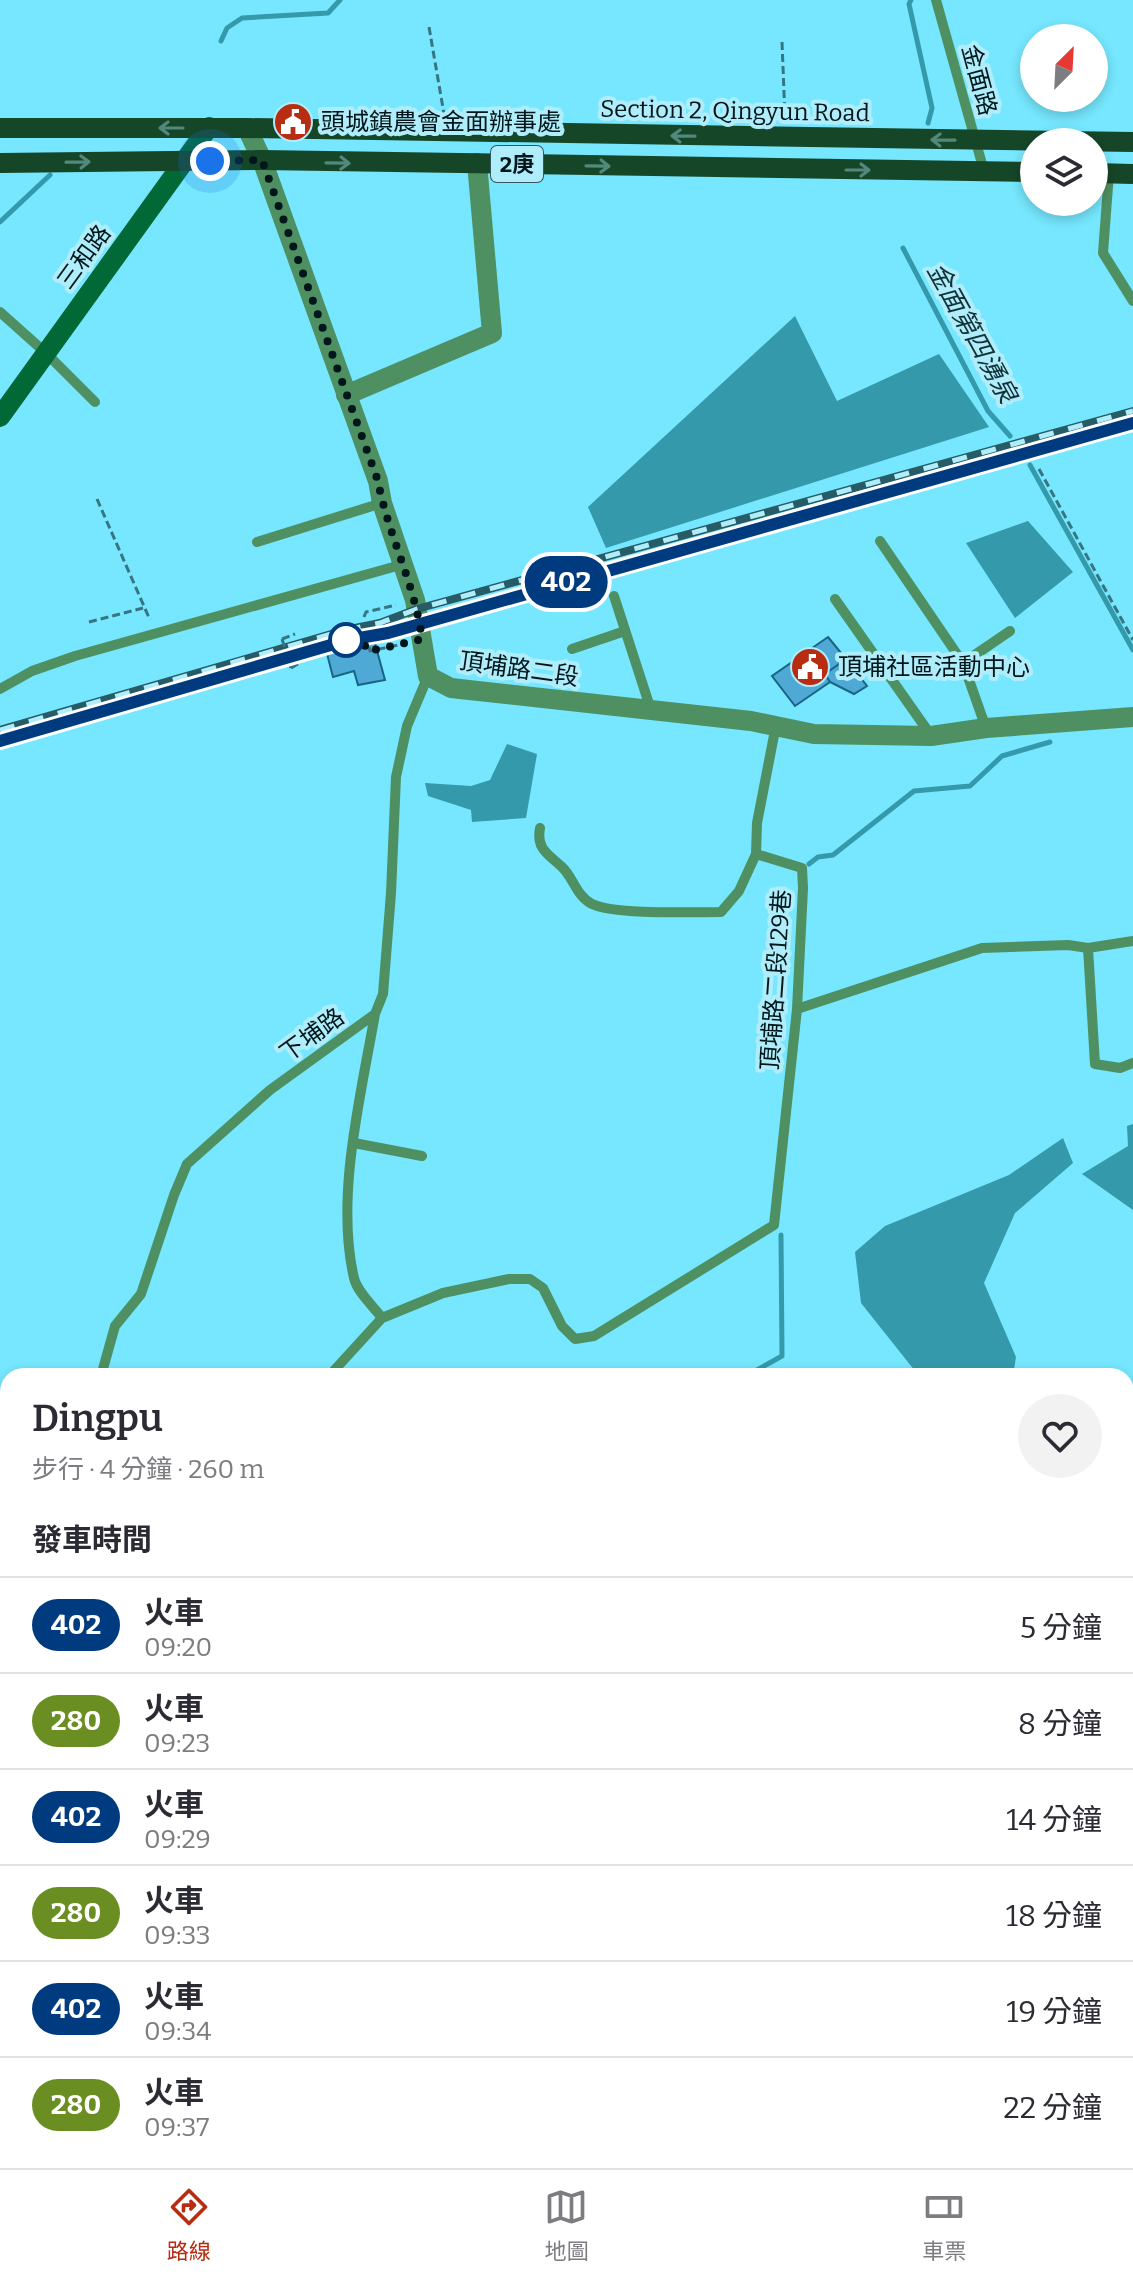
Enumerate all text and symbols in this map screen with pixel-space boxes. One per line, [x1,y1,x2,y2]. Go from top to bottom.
north arrow [1020,24,1108,112]
map controls [1020,24,1108,216]
street label: 金面路 [956,42,1002,118]
street label: Section 2, Qingyun Road [600,95,870,127]
public building icon: 頭城鎮農會金面辦事處 [272,101,314,143]
place label: 頭城鎮農會金面辦事處 [321,108,561,136]
one-way arrow [158,120,185,135]
one-way arrow [670,128,697,144]
button: layers [1020,128,1108,216]
one-way arrow [930,133,957,148]
your location [190,141,230,181]
road number: 2庚 [491,146,543,182]
one-way arrow [64,154,91,170]
one-way arrow [324,155,351,171]
one-way arrow [584,158,611,173]
one-way arrow [844,162,871,178]
street label: 三和路 [52,220,116,294]
water label: 金面第四湧泉 [921,257,1024,410]
line badge: 402 [520,556,612,608]
text: 402 [541,565,591,598]
unlabelled marker [329,623,363,657]
public building icon: 頂埔社區活動中心 [789,646,831,688]
street label: 頂埔路二段 [458,647,580,691]
place label: 頂埔社區活動中心 [838,653,1030,681]
street label: 頂埔路二段129巷 [756,889,796,1071]
street label: 下埔路 [275,1003,349,1067]
button: heart [1018,1394,1102,1478]
text: Dingpu [32,1395,163,1441]
text: 步行 · 4 分鐘 · 260 m [32,1454,264,1485]
text: 發車時間 [32,1522,152,1558]
text: 火車 [144,1595,204,1631]
text: 402 [51,1608,101,1641]
text: 5 分鐘 [1020,1610,1102,1646]
text: 09:20 [144,1632,212,1663]
text: 火車 [144,1691,204,1727]
text: 280 [51,1704,101,1737]
text: 8 分鐘 [1018,1706,1102,1742]
text: 09:23 [144,1728,210,1759]
text: 火車 [144,1787,204,1823]
text: 402 [51,1800,101,1833]
text: 14 分鐘 [1006,1802,1102,1838]
text: 09:29 [144,1824,211,1855]
text: 火車 [144,1883,204,1919]
text: 280 [51,1896,101,1929]
text: 18 分鐘 [1006,1898,1102,1934]
text: 09:33 [144,1920,211,1951]
text: 火車 [144,1979,204,2015]
text: 402 [51,1992,101,2025]
text: 19 分鐘 [1006,1994,1102,2030]
text: 09:34 [144,2016,211,2047]
text: 火車 [144,2075,204,2111]
text: 280 [51,2088,101,2121]
text: 22 分鐘 [1003,2090,1102,2126]
text: 09:37 [144,2112,209,2143]
tab: 路線 [167,2185,211,2265]
tab: 地圖 [544,2185,588,2265]
tab: 車票 [922,2185,966,2265]

